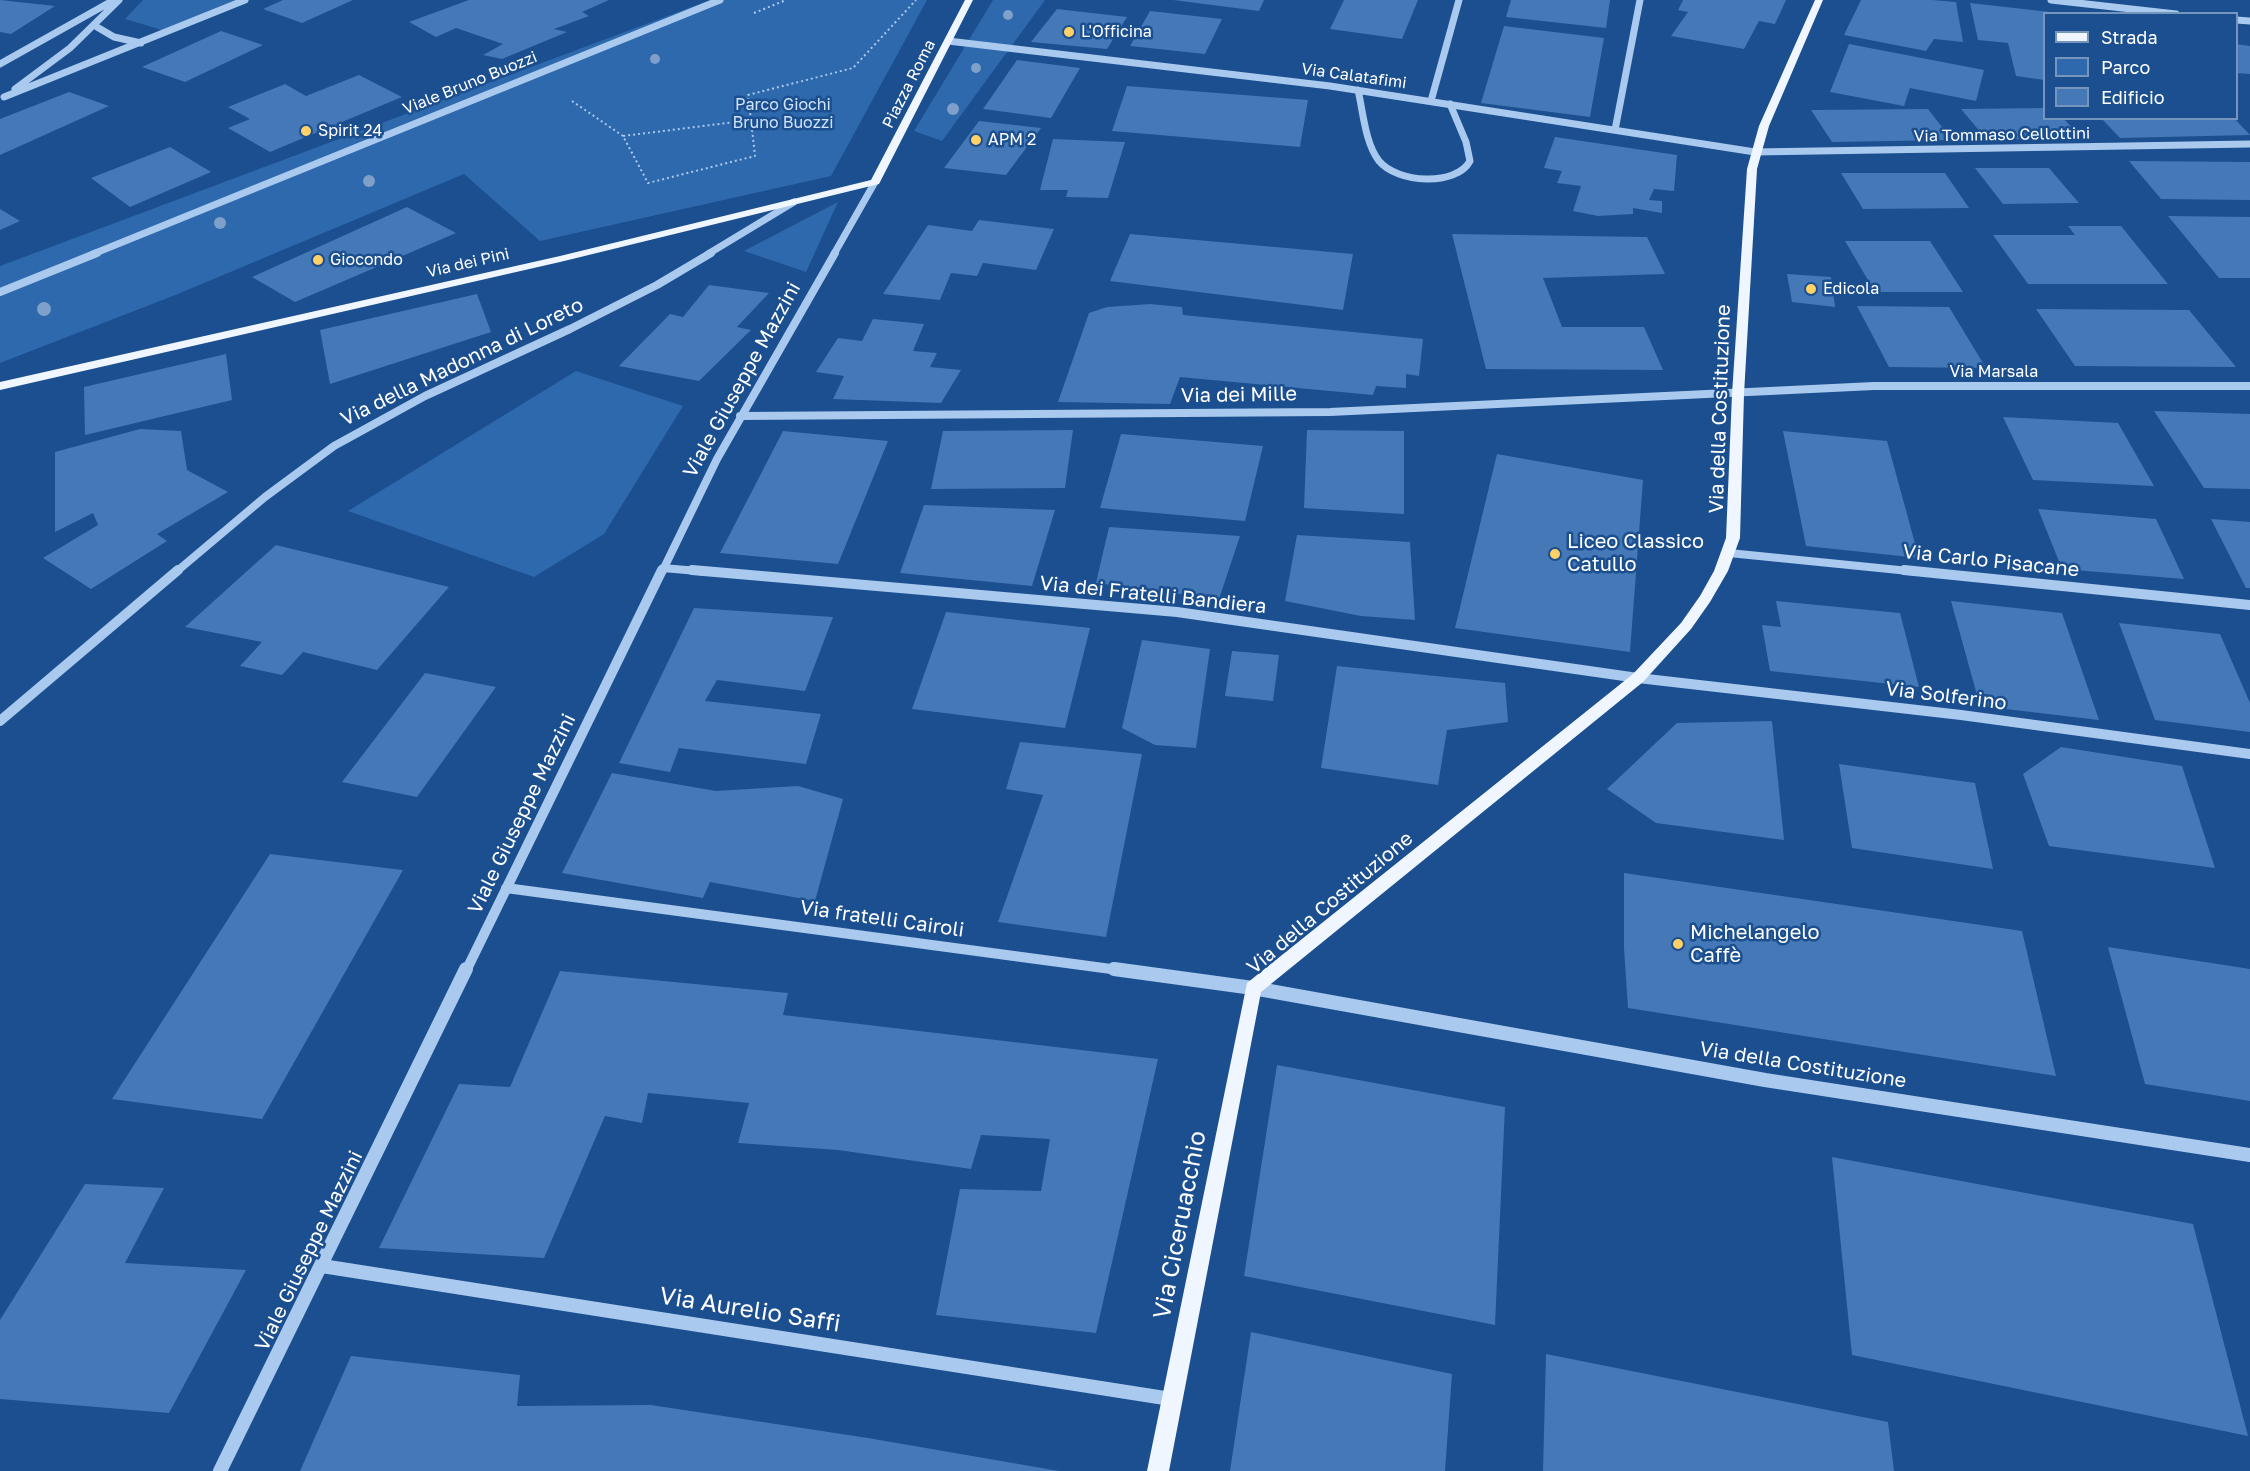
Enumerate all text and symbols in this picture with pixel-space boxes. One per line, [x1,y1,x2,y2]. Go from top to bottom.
legend [2043,12,2238,120]
place label: L'Officina [1081,22,1152,42]
marker: L'Officina [1062,25,1076,39]
text: Strada [2101,26,2158,48]
street label: Piazza Roma [878,36,940,132]
street label: Viale Bruno Buozzi [400,47,540,119]
text: Parco [2101,56,2150,78]
street label: Via Calatafimi [1300,59,1408,93]
text: Edificio [2101,86,2165,108]
park label: Parco Giochi Bruno Buozzi [733,95,833,133]
place label: Spirit 24 [318,121,382,141]
marker: Spirit 24 [299,124,313,138]
street label: Via Tommaso Cellottini [1914,124,2090,146]
place label: APM 2 [988,130,1036,150]
marker: APM 2 [969,133,983,147]
street label: Via dei Pini [425,244,511,282]
place label: Giocondo [330,250,403,270]
marker: Giocondo [311,253,325,267]
street label: Viale Giuseppe Mazzini [678,278,806,482]
place label: Edicola [1823,279,1879,299]
marker: Edicola [1804,282,1818,296]
street label: Via della Madonna di Loreto [337,293,587,431]
street label: Via della Costituzione [1704,304,1736,514]
street label: Via Marsala [1950,362,2038,382]
street label: Via dei Mille [1181,382,1297,408]
place label: Liceo Classico Catullo [1567,530,1704,577]
street label: Via Carlo Pisacane [1902,540,2080,582]
marker: Liceo Classico Catullo [1548,547,1562,561]
street label: Via dei Fratelli Bandiera [1038,571,1268,619]
street label: Via Solferino [1884,677,2008,715]
street label: Viale Giuseppe Mazzini [463,710,581,918]
street label: Via della Costituzione [1242,827,1418,979]
street label: Via fratelli Cairoli [798,896,966,942]
place label: Michelangelo Caffè [1690,921,1819,968]
marker: Michelangelo Caffè [1671,937,1685,951]
street label: Via della Costituzione [1698,1037,1908,1093]
street label: Via Ciceruacchio [1148,1128,1212,1322]
street label: Viale Giuseppe Mazzini [250,1147,368,1355]
street label: Via Aurelio Saffi [657,1281,843,1339]

